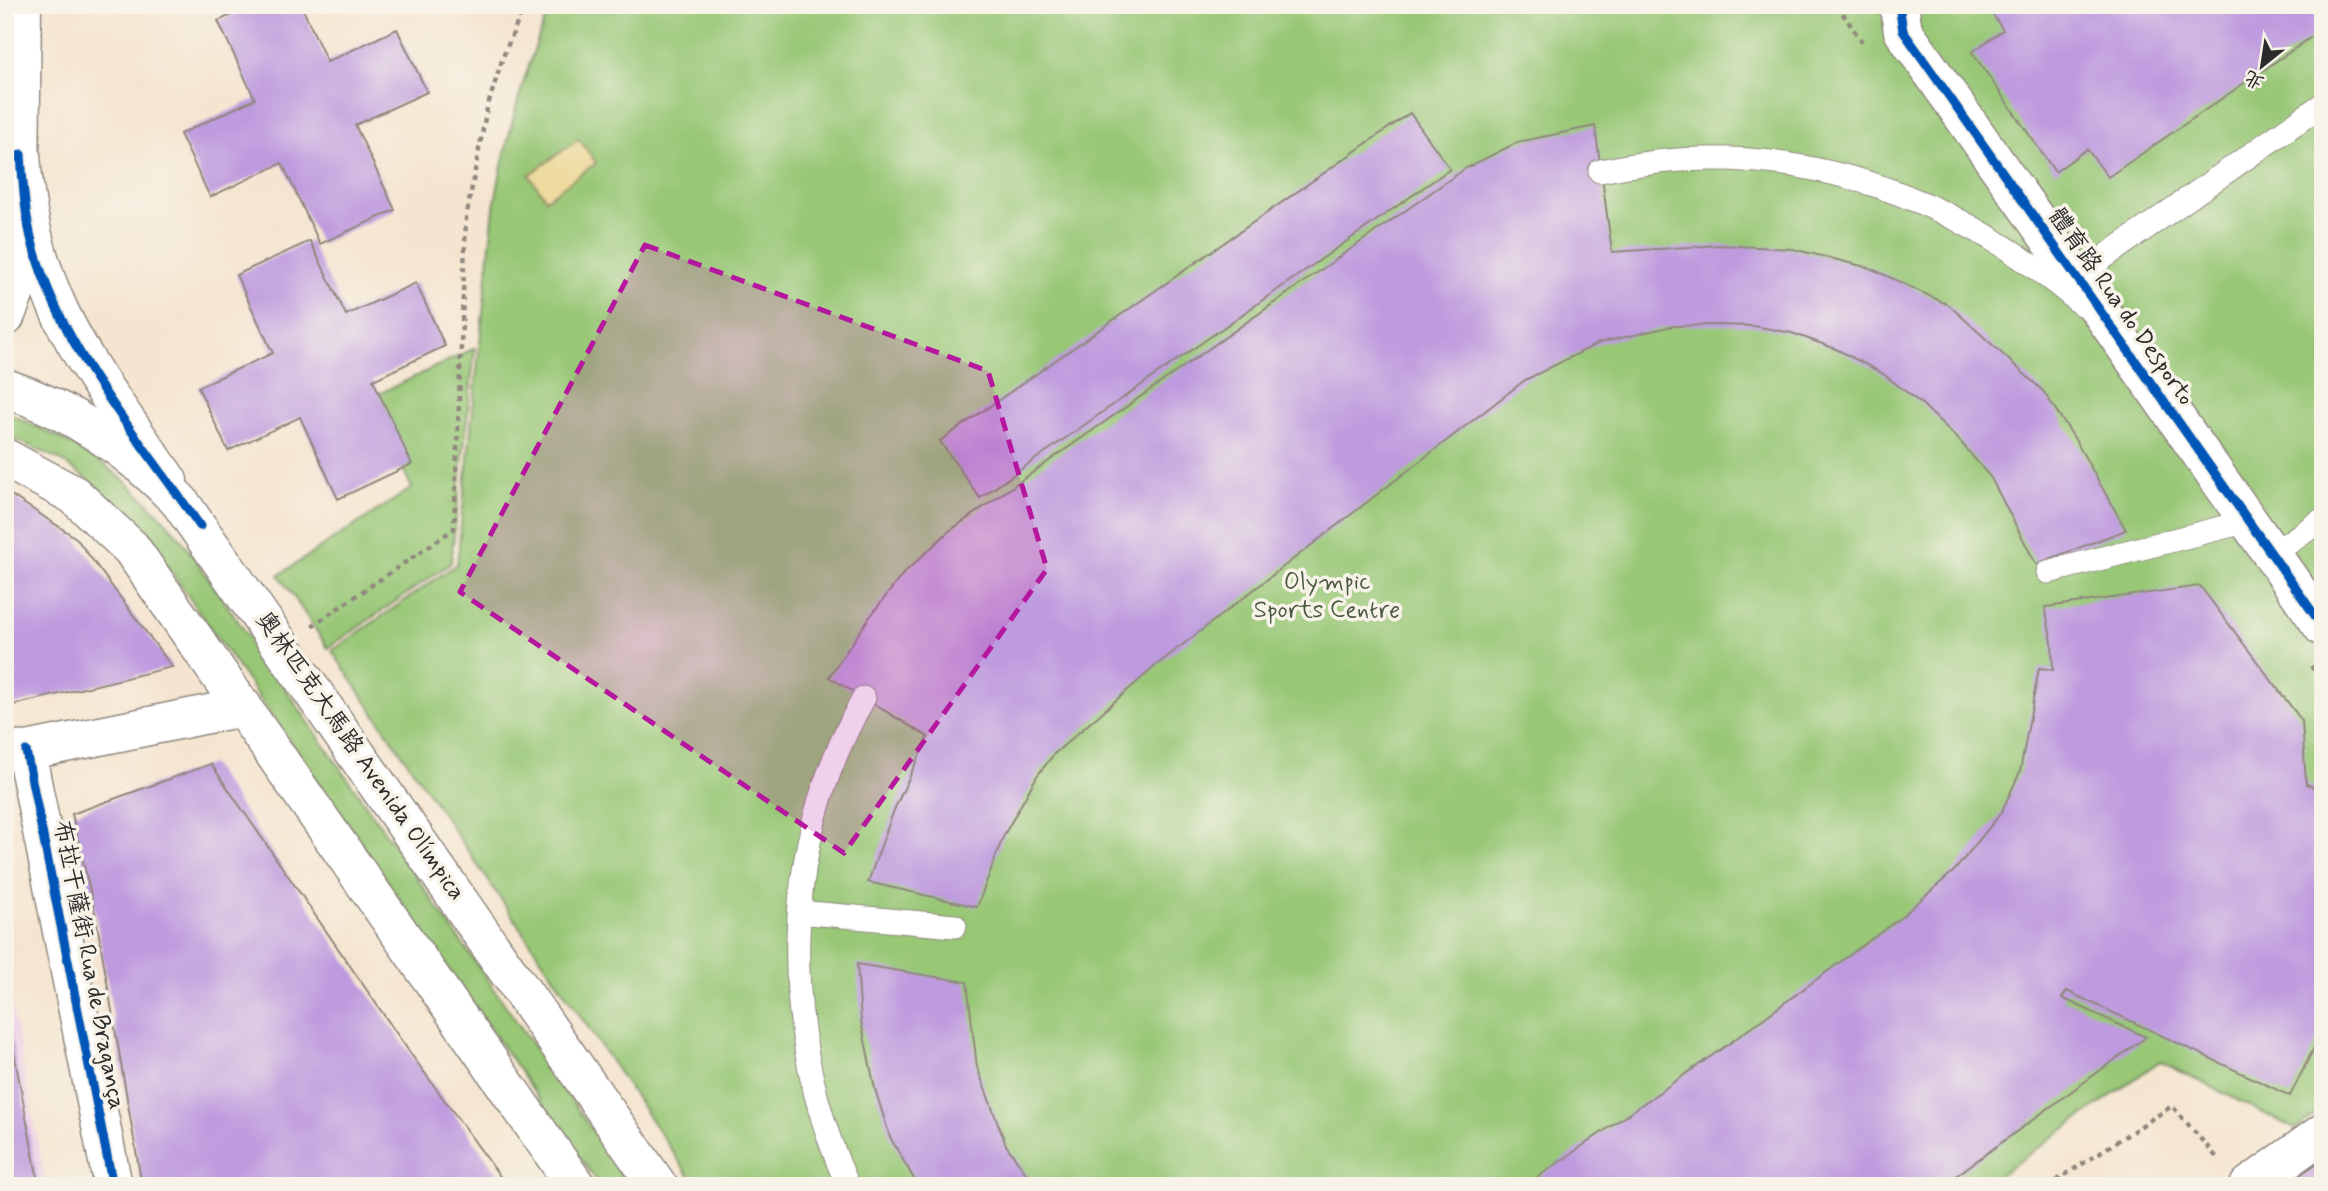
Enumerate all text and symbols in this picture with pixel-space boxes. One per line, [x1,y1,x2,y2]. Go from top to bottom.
north arrow [2226,32,2296,102]
text: 北 [2240,64,2269,95]
street label: 體育路 Rua do Desporto [2041,202,2201,412]
park label: Olympic Sports Centre [1254,567,1400,626]
street label: 奧林匹克大馬路 Avenida Olímpica [248,605,472,907]
street label: 布拉干薩街 Rua de Bragança [46,818,132,1112]

